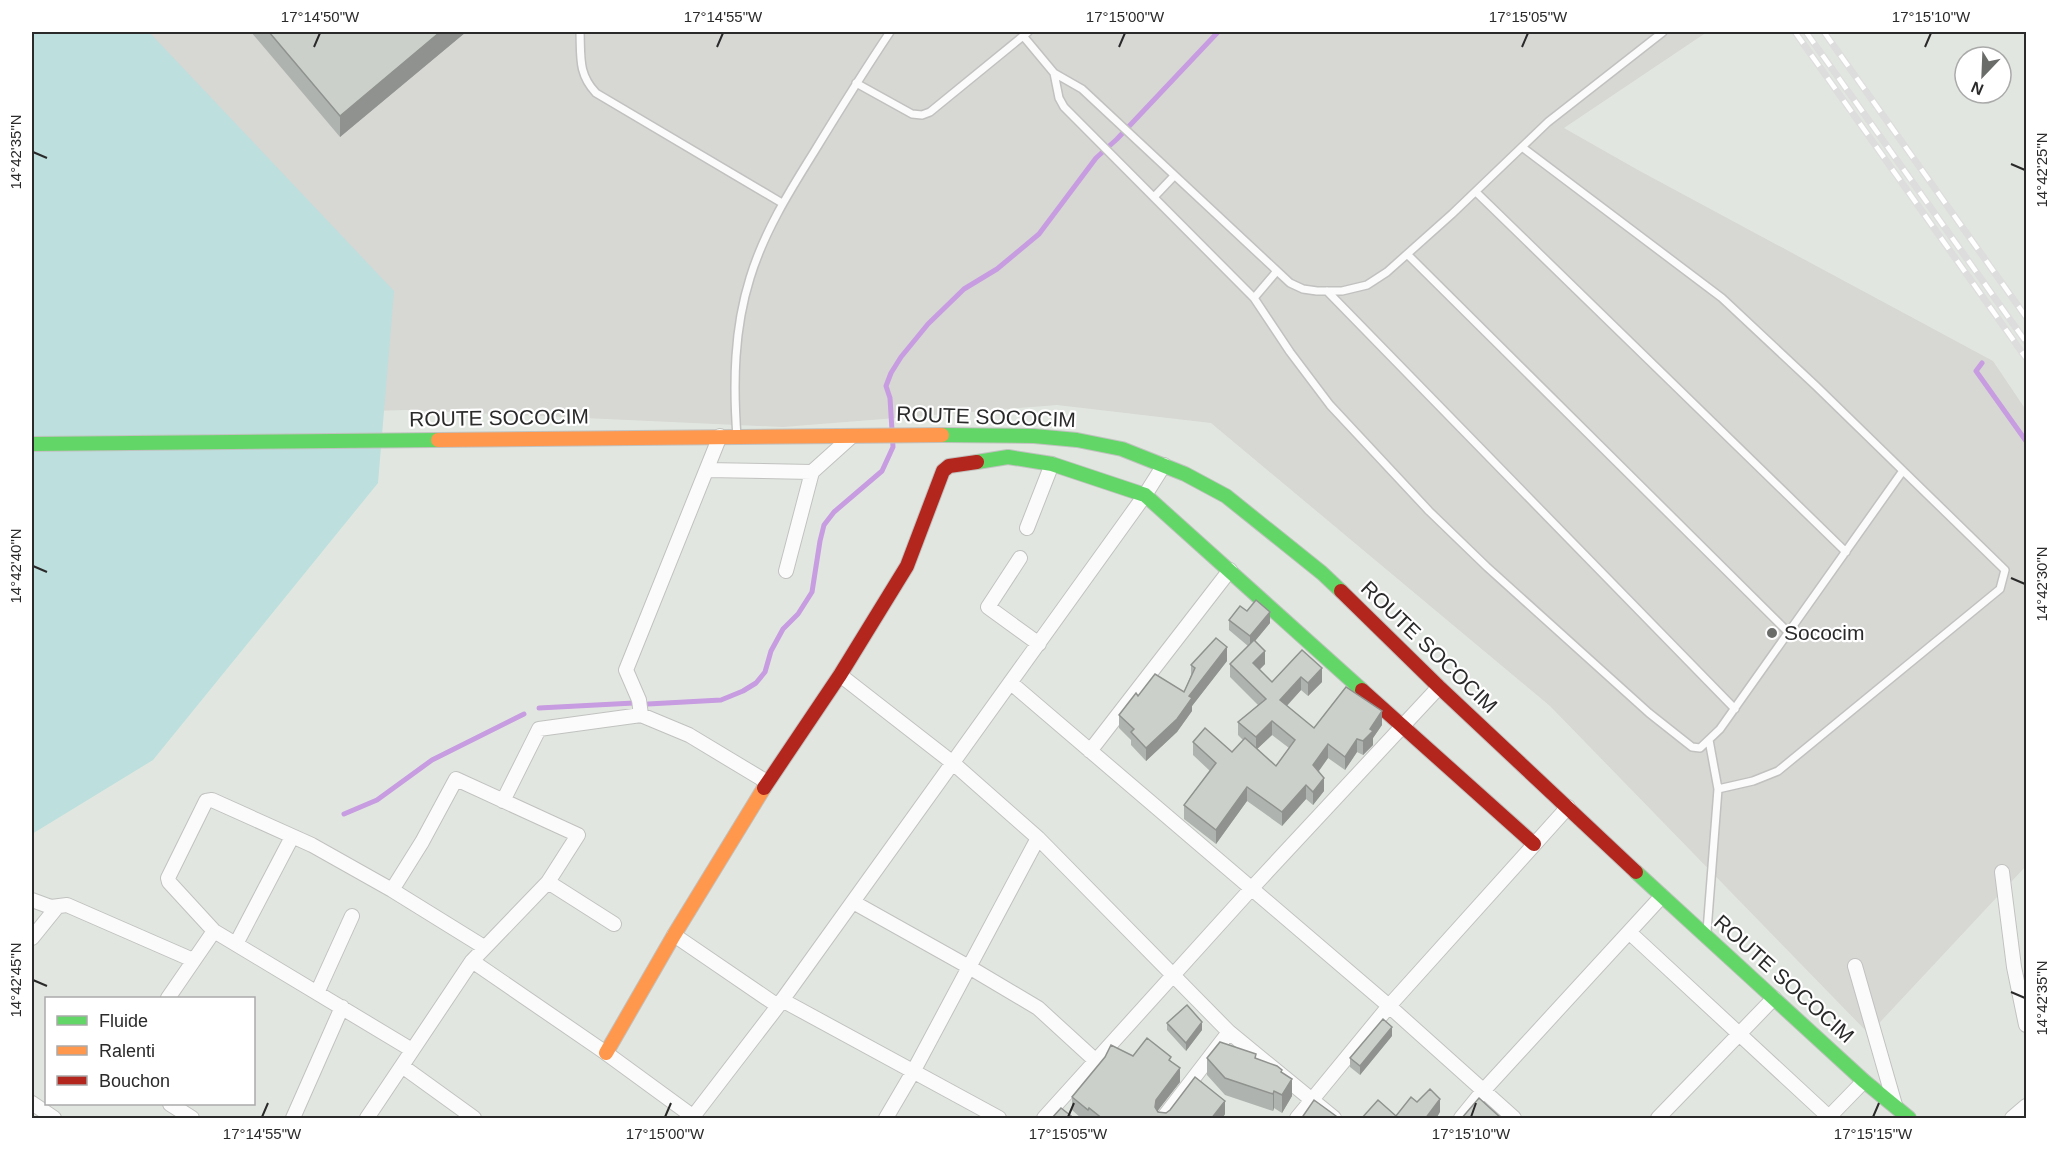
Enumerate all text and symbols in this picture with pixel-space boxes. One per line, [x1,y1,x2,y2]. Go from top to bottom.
text: 17°14'50"W [281,8,360,25]
text: 17°14'55"W [684,8,763,25]
text: 17°15'00"W [1086,8,1165,25]
text: 17°15'05"W [1489,8,1568,25]
text: 17°15'10"W [1892,8,1971,25]
north arrow [1953,45,2013,105]
text: N [1969,78,1986,98]
text: 14°42'35"N [7,114,24,190]
text: 14°42'25"N [2033,132,2050,208]
street label: ROUTE SOCOCIM [896,402,1076,431]
street label: ROUTE SOCOCIM [409,404,589,431]
text: 14°42'40"N [7,528,24,604]
text: 14°42'30"N [2033,546,2050,622]
street label: ROUTE SOCOCIM [1357,576,1502,717]
place label: Sococim [1784,621,1865,644]
marker: Sococim [1765,626,1779,640]
street label: ROUTE SOCOCIM [1710,910,1859,1047]
text: 14°42'45"N [7,942,24,1018]
text: 14°42'35"N [2033,960,2050,1036]
legend [45,997,255,1105]
text: Fluide [99,1011,148,1031]
text: Ralenti [99,1041,155,1061]
text: Bouchon [99,1071,170,1091]
text: 17°14'55"W [223,1125,302,1142]
text: 17°15'00"W [626,1125,705,1142]
text: 17°15'05"W [1029,1125,1108,1142]
text: 17°15'10"W [1432,1125,1511,1142]
text: 17°15'15"W [1834,1125,1913,1142]

